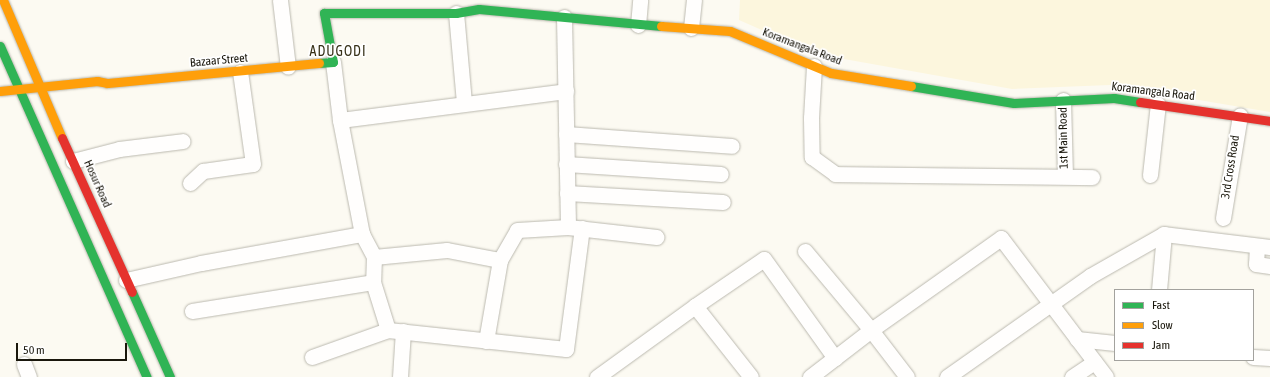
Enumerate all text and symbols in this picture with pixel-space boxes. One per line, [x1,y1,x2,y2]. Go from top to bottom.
street label: Koramangala Road [760,25,844,69]
district label: ADUGODI [310,43,366,59]
street label: Bazaar Street [189,51,249,71]
street label: Koramangala Road [1110,80,1196,104]
street label: 1st Main Road [1056,107,1072,169]
street label: 3rd Cross Road [1219,134,1243,200]
street label: Hosur Road [80,158,114,210]
legend [1114,289,1254,361]
text: Fast [1152,298,1170,312]
text: Slow [1152,318,1173,332]
scale bar [18,335,129,361]
text: Jam [1152,338,1170,352]
text: 50 m [23,343,45,357]

